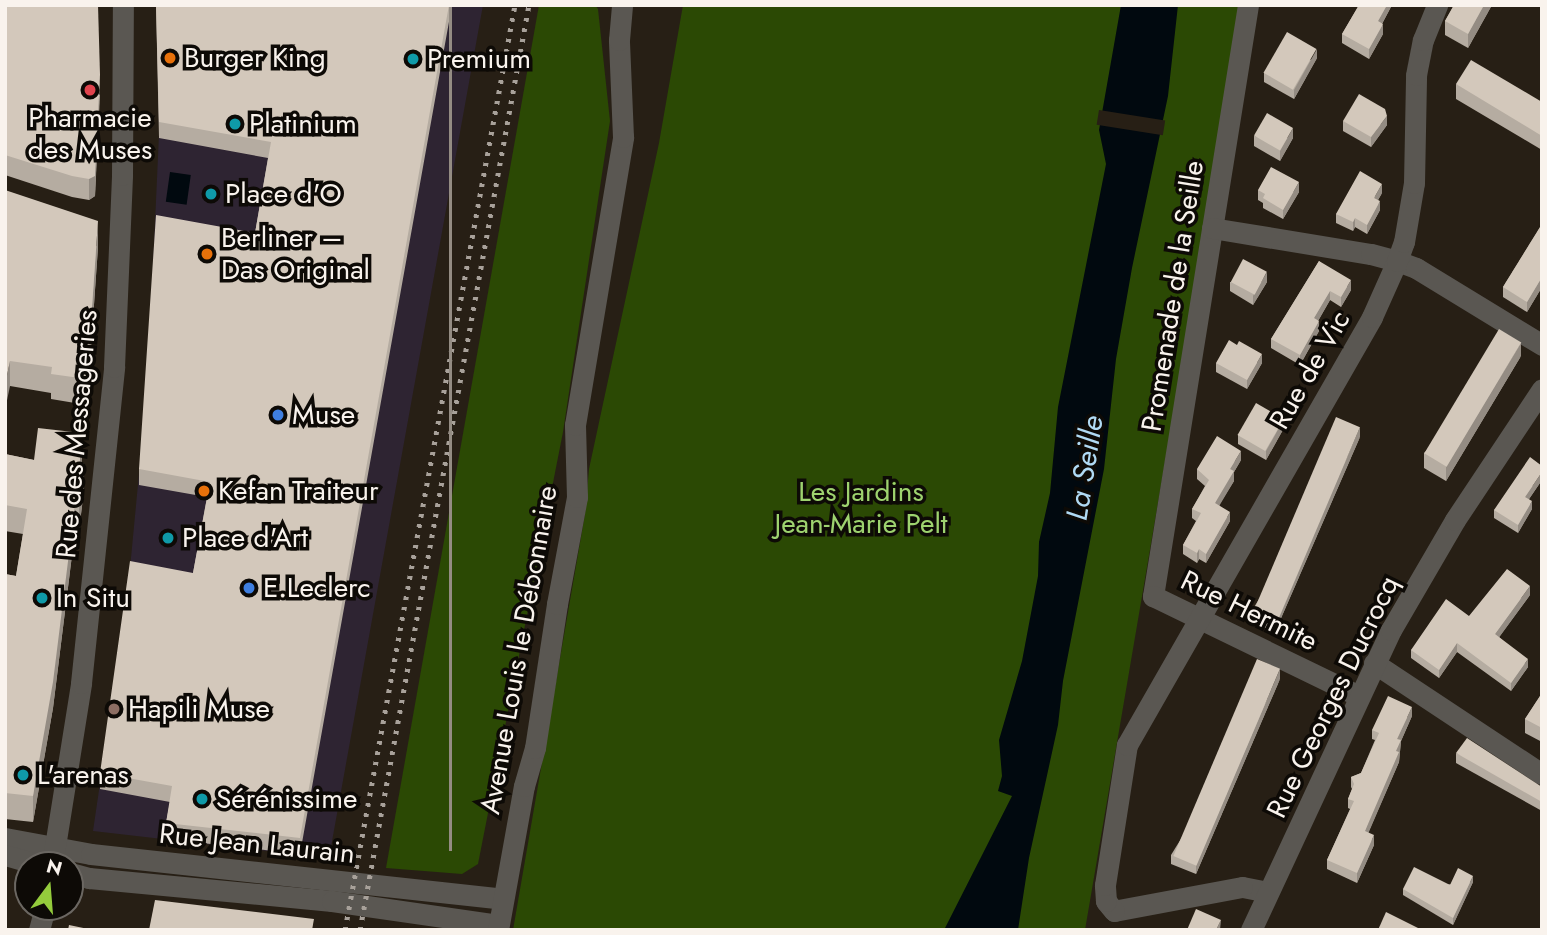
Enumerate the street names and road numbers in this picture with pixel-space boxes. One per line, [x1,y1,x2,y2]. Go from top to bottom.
street label: Promenade de la Seille [1135,158,1211,434]
street label: Rue de Vic [1263,305,1357,435]
street label: Rue des Messageries [49,308,105,560]
street label: Avenue Louis le Débonnaire [474,483,564,817]
street label: Rue Hermite [1175,564,1323,658]
street label: Rue Georges Ducrocq [1260,571,1406,823]
street label: Rue Jean Laurain [157,817,357,871]

